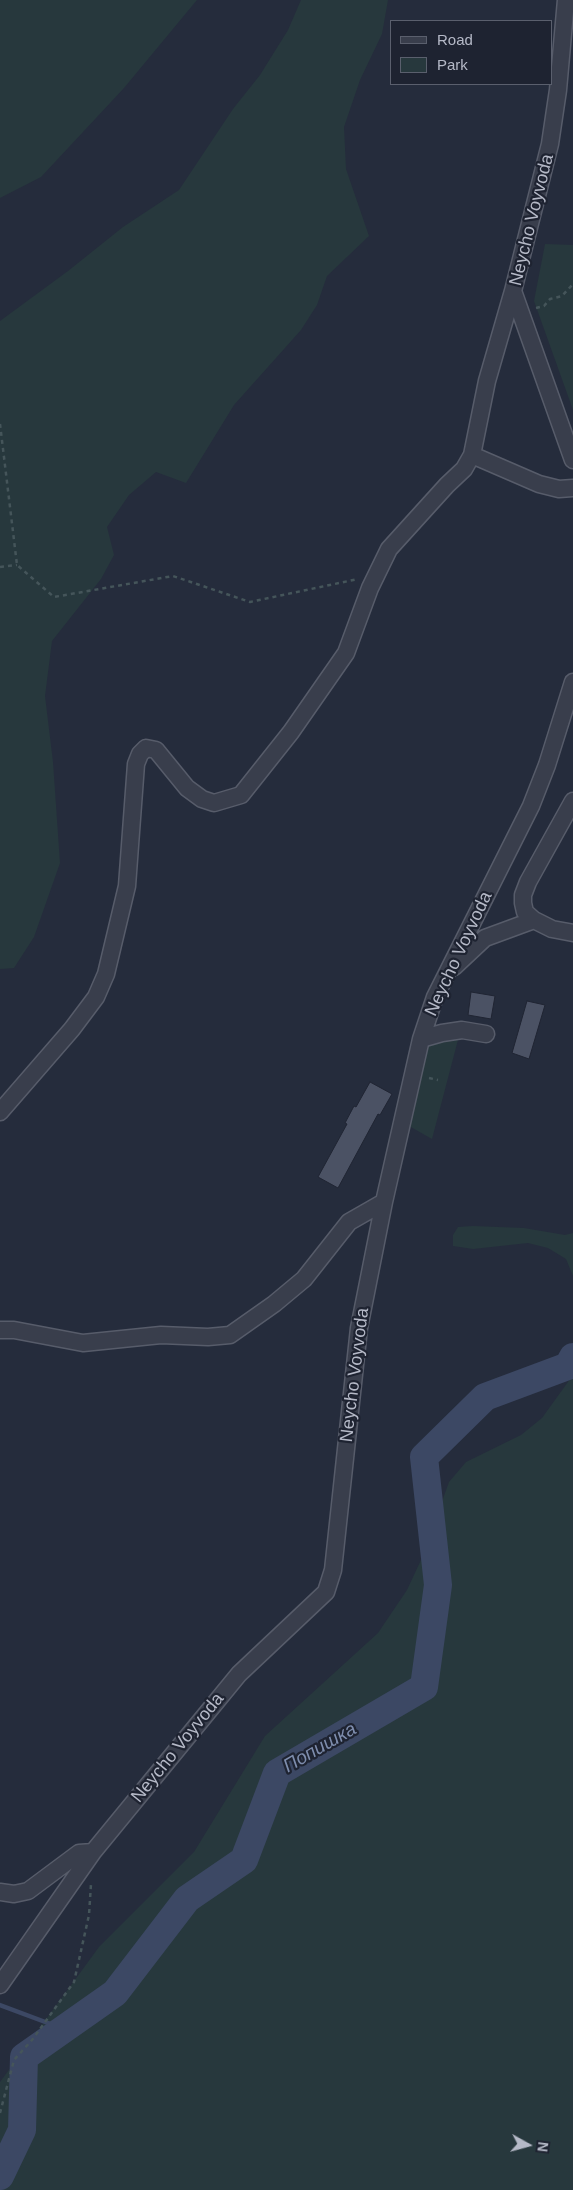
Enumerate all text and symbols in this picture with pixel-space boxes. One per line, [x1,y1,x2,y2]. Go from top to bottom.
legend [390,20,553,85]
text: Road [437,31,473,48]
text: Park [437,56,468,73]
street label: Neycho Voyvoda [505,152,559,288]
street label: Neycho Voyvoda [421,888,497,1020]
street label: Neycho Voyvoda [336,1307,374,1443]
street label: Neycho Voyvoda [127,1689,229,1807]
water label: Попишка [279,1718,361,1778]
north arrow [503,2120,553,2170]
text: N [534,2141,551,2153]

